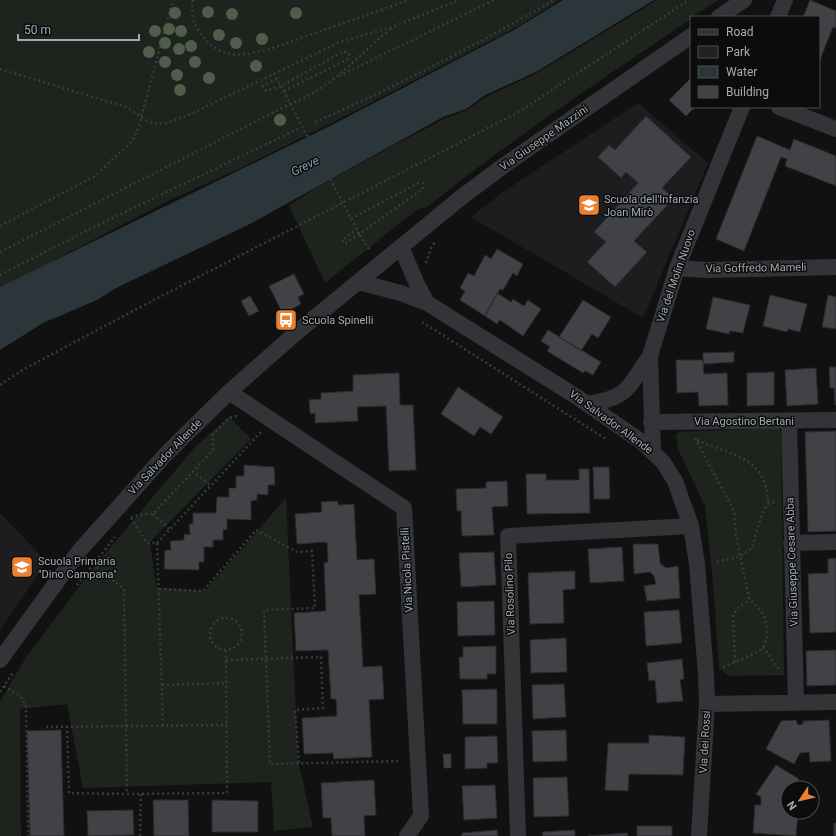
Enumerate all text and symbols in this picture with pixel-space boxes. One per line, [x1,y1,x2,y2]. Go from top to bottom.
scale bar [18,16,139,42]
legend [690,16,820,108]
text: 50 m [24,23,51,37]
text: Road [726,25,754,39]
text: Park [726,45,751,59]
text: Water [726,65,757,79]
text: Building [726,85,769,99]
street label: Via Giuseppe Mazzini [497,103,591,173]
water label: Greve [289,153,321,179]
school or university icon: Scuola dell'Infanzia Joan Mirò [576,192,602,218]
place label: Scuola dell'Infanzia Joan Mirò [604,193,698,219]
street label: Via del Molin Nuovo [654,228,698,324]
street label: Via Goffredo Mameli [705,261,807,275]
bus stop icon: Scuola Spinelli [273,307,299,333]
place label: Scuola Spinelli [302,314,373,327]
street label: Via Salvador Allende [567,387,655,457]
street label: Via Agostino Bertani [694,415,794,428]
street label: Via Salvador Allende [126,416,205,498]
street label: Via Giuseppe Cesare Abba [783,497,801,627]
street label: Via Nicola Pistelli [398,527,416,613]
street label: Via Rosolino Pilo [502,553,518,635]
school or university icon: Scuola Primaria "Dino Campana" [9,554,35,580]
place label: Scuola Primaria "Dino Campana" [38,555,117,581]
street label: Via dei Rossi [697,710,713,774]
north arrow [780,780,820,820]
text: N [785,798,800,812]

